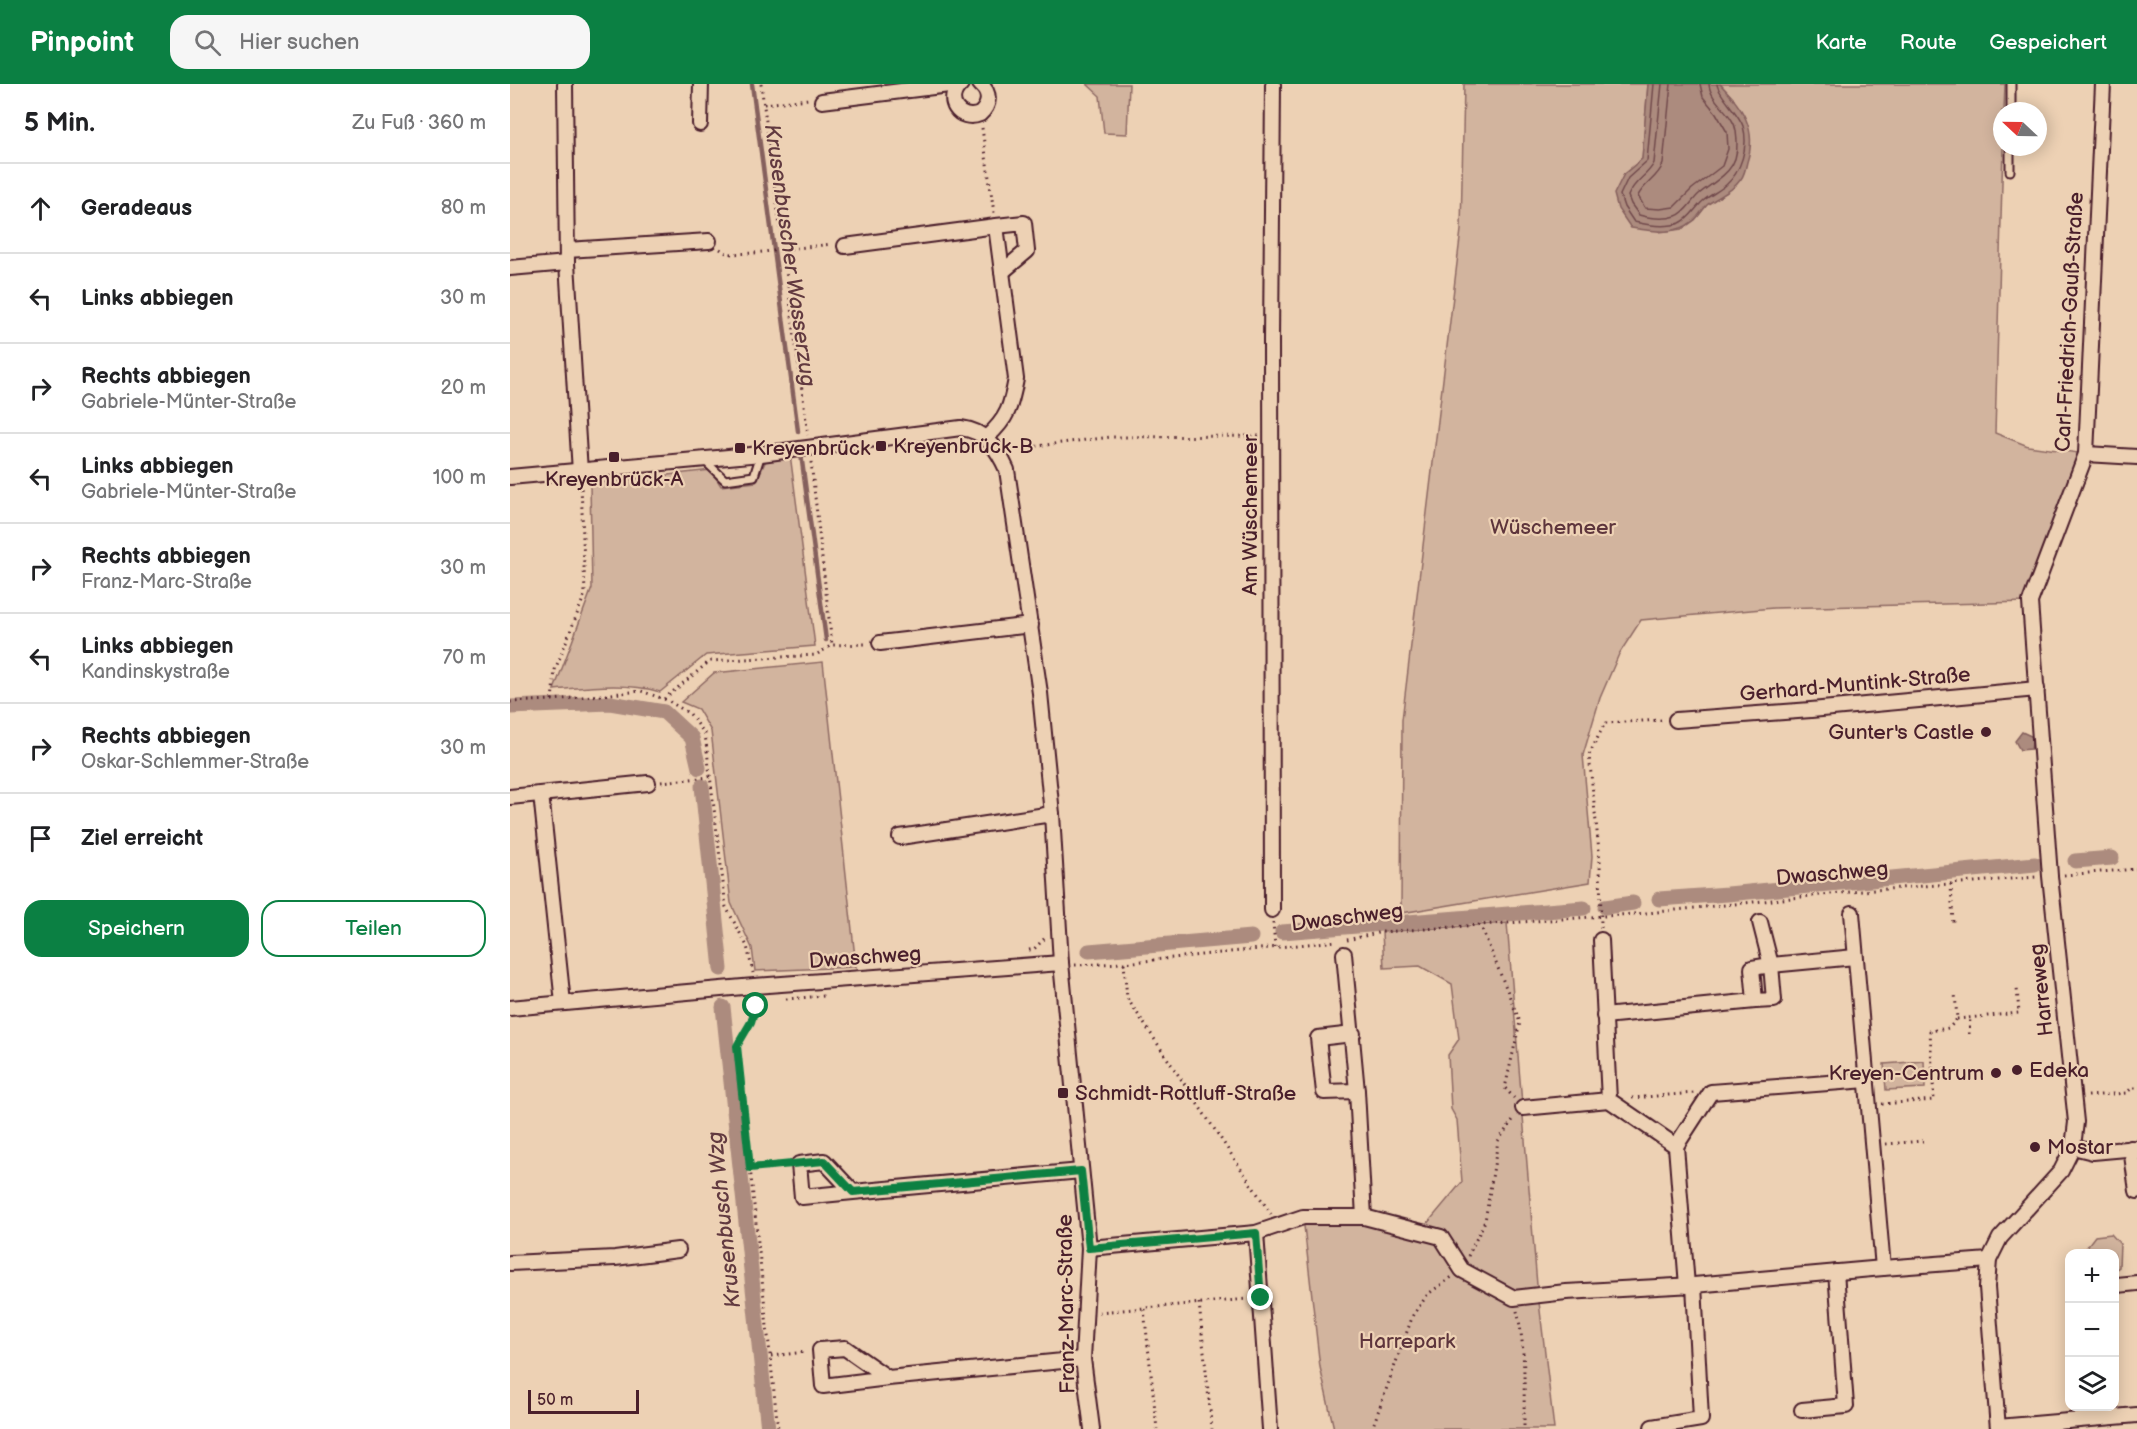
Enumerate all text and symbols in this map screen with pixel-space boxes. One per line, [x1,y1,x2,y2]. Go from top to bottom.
search box [170,15,590,69]
text: Pinpoint [30,26,134,59]
icon: search [191,26,224,59]
text: Hier suchen [239,29,360,56]
text: Karte [1815,30,1867,55]
text: Route [1900,30,1956,55]
text: Gespeichert [1989,30,2107,55]
north arrow [1993,102,2047,156]
text: 5 Min. [24,108,95,139]
text: Zu Fuß · 360 m [352,111,486,135]
water label: Krusenbuscher Wasserzug [758,122,821,388]
street label: Carl-Friedrich-Gauß-Straße [2050,191,2089,453]
icon: ahead [24,192,57,225]
text: Geradeaus [81,195,192,222]
text: 80 m [441,196,486,220]
icon: left [24,282,57,315]
text: Links abbiegen [81,285,234,312]
text: 30 m [440,286,486,310]
text: Rechts abbiegen [81,363,251,390]
icon: right [24,372,57,405]
text: 20 m [441,376,486,400]
text: Gabriele-Münter-Straße [81,390,296,414]
place label: Kreyenbrück-B [893,434,1033,459]
street label: Am Wüschemeer [1238,434,1263,595]
place label: Kreyenbrück [752,436,871,461]
marker: Kreyenbrück-B [874,439,888,453]
marker: Kreyenbrück [733,441,747,455]
marker: Kreyenbrück-A [607,450,621,464]
text: Links abbiegen [81,453,234,480]
icon: left [24,462,57,495]
text: 100 m [433,466,486,490]
place label: Kreyenbrück-A [545,467,683,492]
text: Gabriele-Münter-Straße [81,480,296,504]
park label: Wüschemeer [1490,515,1616,540]
text: Rechts abbiegen [81,543,251,570]
icon: right [24,552,57,585]
text: 30 m [440,556,486,580]
text: Franz-Marc-Straße [81,570,252,594]
text: Links abbiegen [81,633,234,660]
icon: left [24,642,57,675]
text: 70 m [442,646,486,670]
text: Kandinskystraße [81,660,230,684]
street label: Gerhard-Muntink-Straße [1739,662,1971,707]
place label: Gunter's Castle [1828,720,1974,745]
text: Rechts abbiegen [81,723,251,750]
marker: Gunter's Castle [1979,725,1993,739]
icon: right [24,732,57,765]
text: 30 m [440,736,486,760]
text: Oskar-Schlemmer-Straße [81,750,309,774]
icon: arrive [24,822,57,855]
text: Ziel erreicht [81,825,203,852]
street label: Dwaschweg [1775,856,1889,891]
street label: Dwaschweg [1290,898,1405,937]
button: Speichern [24,900,249,957]
button: Teilen [261,900,486,957]
street label: Dwaschweg [808,941,922,974]
street label: Harreweg [2024,942,2059,1037]
route start [742,992,768,1018]
place label: Edeka [2029,1058,2089,1083]
place label: Kreyen-Centrum [1829,1061,1984,1086]
marker: Edeka [2010,1063,2024,1077]
marker: Kreyen-Centrum [1989,1066,2003,1080]
place label: Schmidt-Rottluff-Straße [1075,1081,1296,1106]
marker: Schmidt-Rottluff-Straße [1056,1086,1070,1100]
water label: Krusenbusch Wzg [702,1130,747,1310]
place label: Mostar [2047,1135,2113,1160]
marker: Mostar [2028,1140,2042,1154]
street label: Franz-Marc-Straße [1052,1214,1081,1394]
map controls [2065,1249,2119,1411]
button: + [2065,1249,2119,1303]
route end [1247,1284,1273,1310]
button: − [2065,1303,2119,1357]
park label: Harrepark [1359,1329,1456,1354]
button: layers [2065,1357,2119,1411]
scale bar [528,1387,639,1414]
text: 50 m [537,1391,573,1410]

